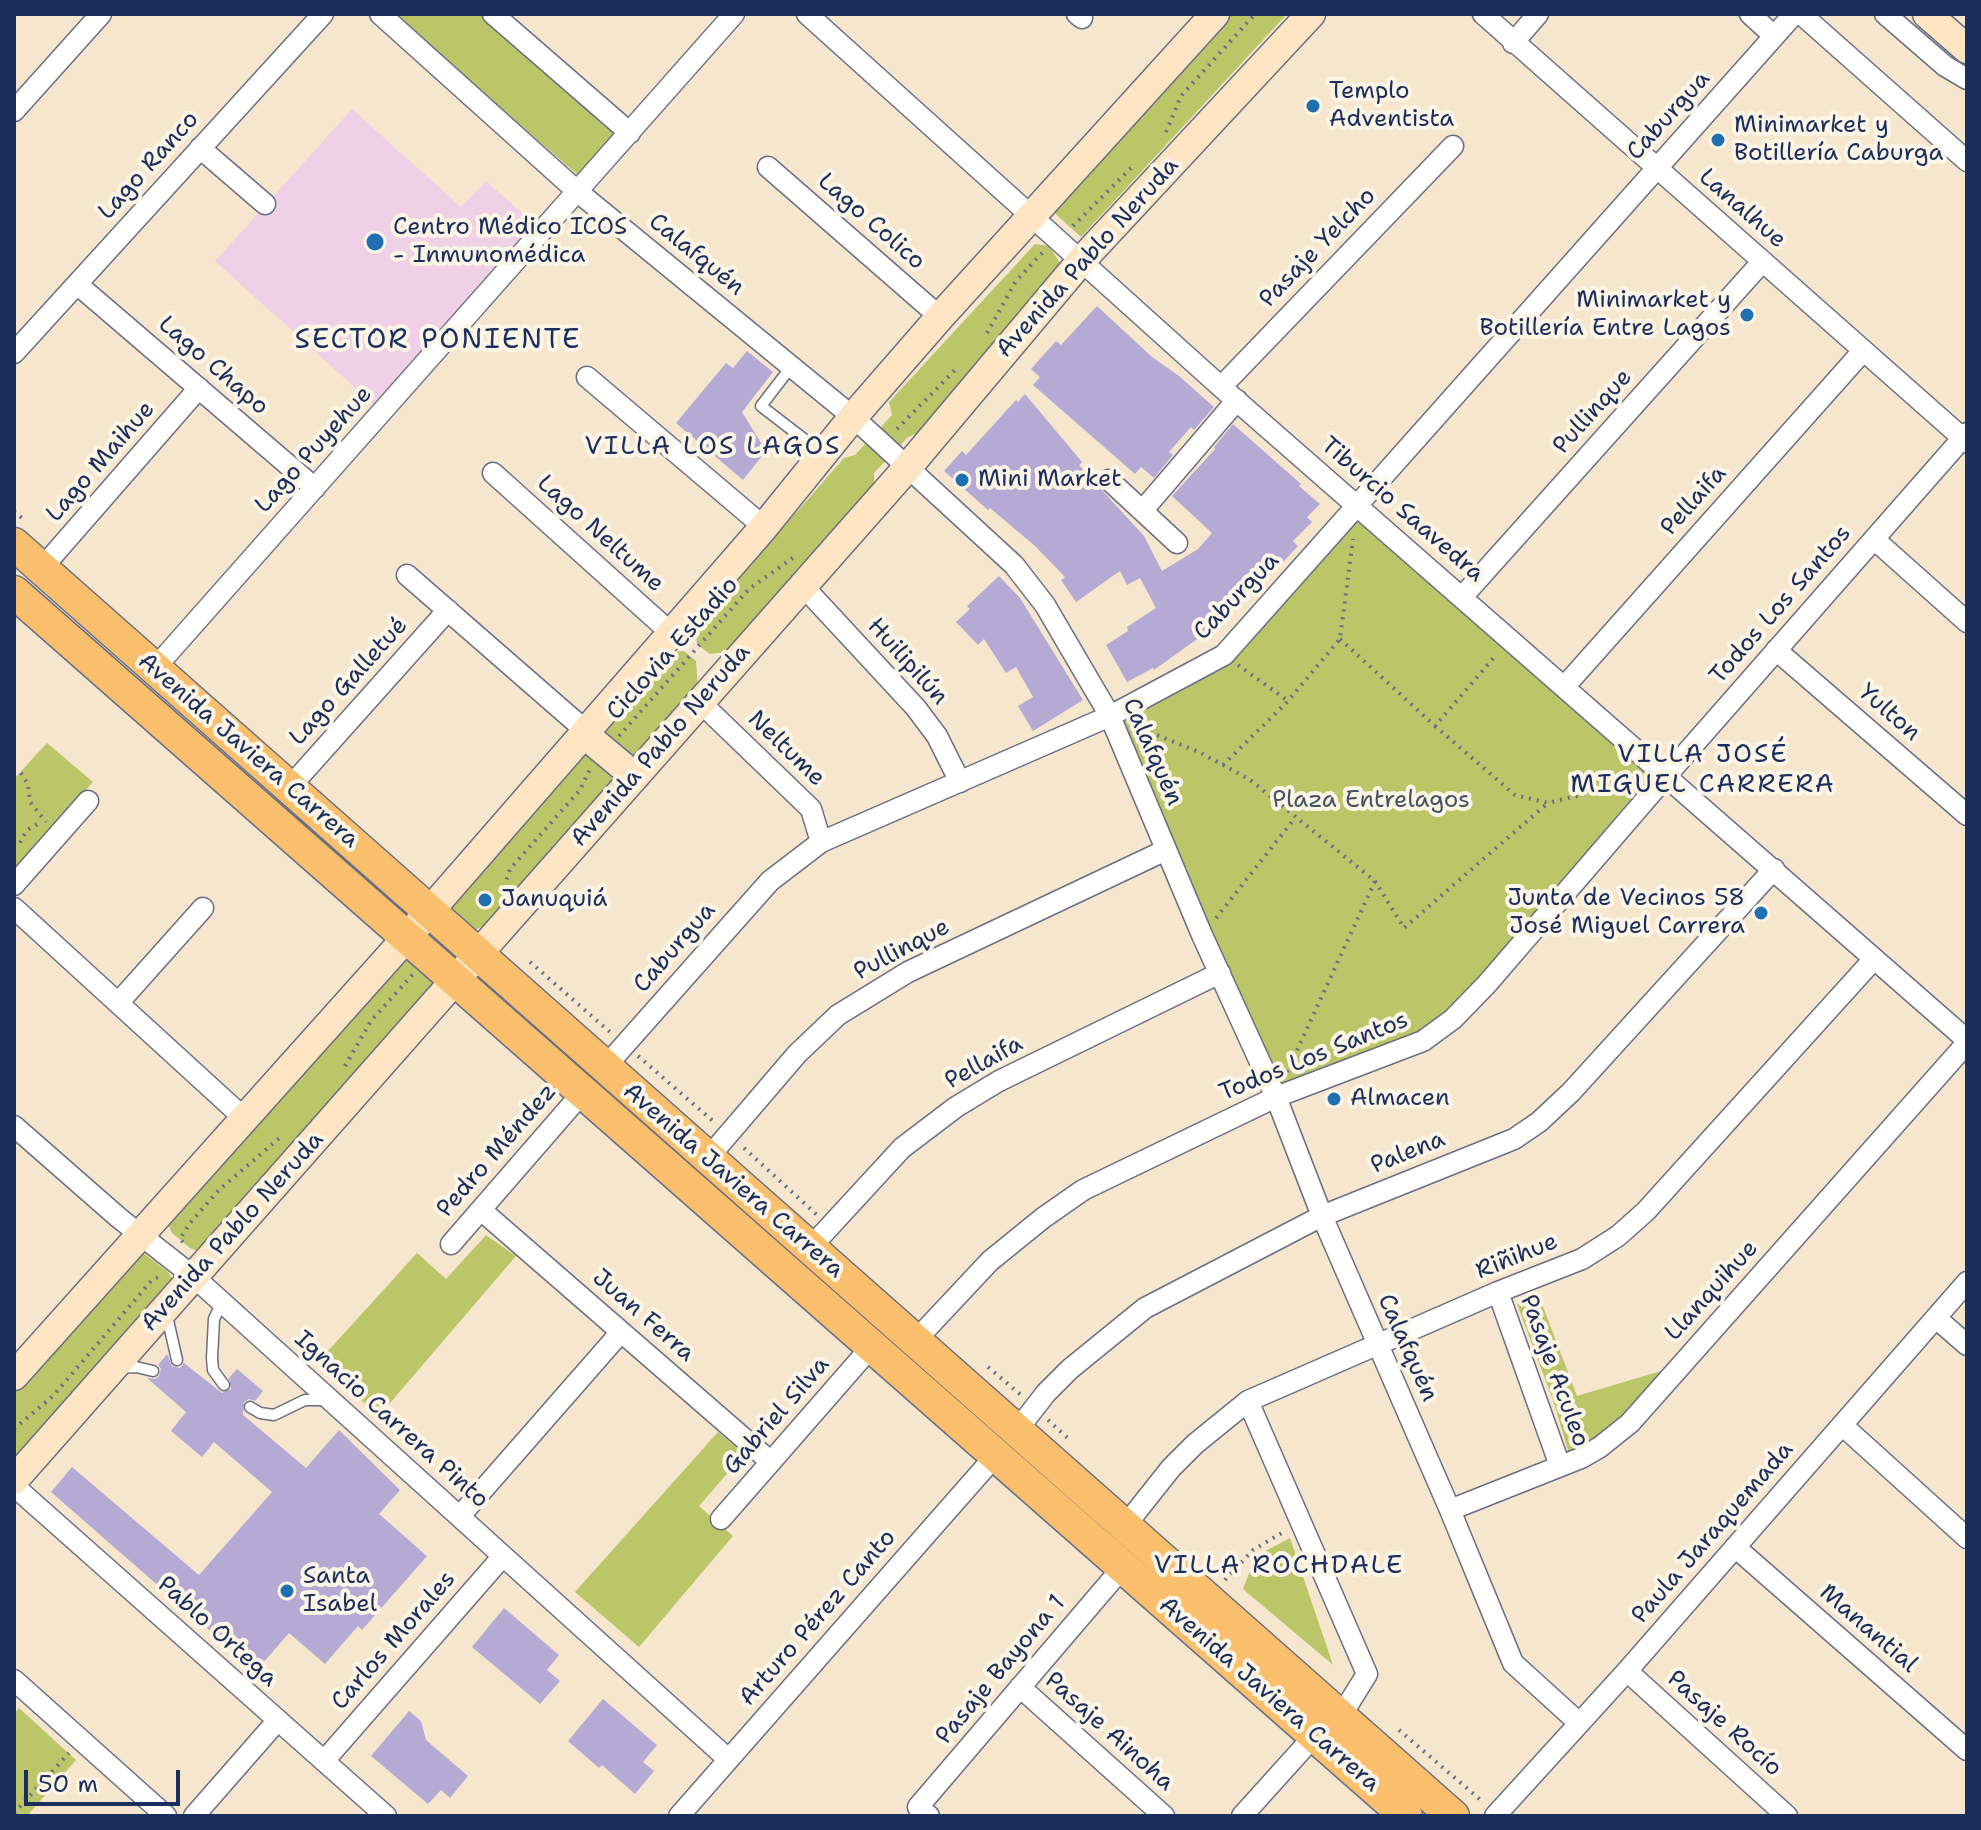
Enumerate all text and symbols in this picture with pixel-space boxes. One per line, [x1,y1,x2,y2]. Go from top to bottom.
street label: Caburgua [1621,65,1717,167]
place label: Templo Adventista [1329,78,1454,134]
marker: Templo Adventista [1304,97,1322,115]
street label: Lago Ranco [93,106,205,226]
place label: Minimarket y Botillería Caburga [1734,112,1943,168]
marker: Minimarket y Botillería Caburga [1709,131,1727,149]
street label: Avenida Pablo Neruda [991,152,1185,364]
street label: Lanalhue [1692,163,1792,255]
street label: Lago Colico [811,168,931,276]
street label: Pasaje Yelcho [1254,182,1382,314]
street label: Calafquén [642,208,750,302]
place label: Centro Médico ICOS - Inmunomédica [393,214,627,270]
marker: Centro Médico ICOS - Inmunomédica [364,231,386,253]
place label: Minimarket y Botillería Entre Lagos [1480,287,1731,343]
marker: Minimarket y Botillería Entre Lagos [1738,306,1756,324]
street label: Lago Chapo [152,310,274,422]
district label: SECTOR PONIENTE [294,324,582,358]
street label: Pullinque [1547,364,1639,460]
street label: Lago Puyehue [249,381,379,519]
street label: Lago Maihue [41,396,161,528]
district label: VILLA LOS LAGOS [585,431,841,463]
street label: Tiburcio Saavedra [1315,431,1489,589]
street label: Pellaifa [1655,460,1733,542]
place label: Mini Market [978,466,1122,494]
street label: Lago Neltume [531,469,669,599]
marker: Mini Market [953,471,971,489]
street label: Todos Los Santos [1704,520,1858,690]
street label: Caburgua [1188,547,1286,647]
street label: Ciclovia Estadio [601,571,745,727]
street label: Lago Galletué [284,612,414,752]
street label: Huilipilún [861,613,953,711]
street label: Avenida Pablo Neruda [565,639,757,853]
street label: Avenida Javiera Carrera [132,647,364,855]
street label: Yulton [1852,678,1926,748]
street label: Calafquén [1116,694,1188,810]
street label: Neltume [741,705,831,793]
district label: VILLA JOSÉ MIGUEL CARRERA [1570,739,1836,800]
park label: Plaza Entrelagos [1272,787,1470,815]
place label: Junta de Vecinos 58 José Miguel Carrera [1507,885,1745,941]
place label: Januquiá [501,886,607,914]
marker: Januquiá [476,891,494,909]
street label: Caburgua [628,897,722,999]
marker: Junta de Vecinos 58 José Miguel Carrera [1752,904,1770,922]
street label: Pullinque [849,913,955,987]
street label: Todos Los Santos [1215,1006,1413,1108]
street label: Pellaifa [940,1030,1028,1096]
street label: Avenida Javiera Carrera [617,1077,849,1285]
street label: Pedro Méndez [431,1078,563,1224]
place label: Almacen [1350,1085,1450,1113]
marker: Almacen [1325,1090,1343,1108]
street label: Palena [1367,1125,1449,1181]
street label: Avenida Pablo Neruda [136,1126,330,1338]
street label: Riñihue [1472,1228,1562,1286]
street label: Llanquihue [1659,1235,1765,1347]
street label: Juan Ferra [586,1264,700,1368]
street label: Calafquén [1371,1290,1443,1406]
street label: Pasaje Aculeo [1513,1291,1595,1451]
street label: Ignacio Carrera Pinto [288,1325,494,1515]
street label: Gabriel Silva [718,1351,836,1481]
street label: Paula Jaraquemada [1626,1436,1800,1630]
street label: Arturo Pérez Canto [734,1524,902,1712]
district label: VILLA ROCHDALE [1154,1550,1404,1582]
place label: Santa Isabel [303,1563,377,1619]
street label: Carlos Morales [326,1566,462,1716]
street label: Pablo Ortega [151,1571,283,1693]
street label: Manantial [1813,1579,1923,1679]
marker: Santa Isabel [278,1582,296,1600]
street label: Pasaje Bayona 1 [930,1589,1072,1751]
street label: Avenida Javiera Carrera [1153,1591,1385,1799]
street label: Pasaje Rocío [1661,1665,1787,1783]
street label: Pasaje Ainoha [1038,1666,1180,1798]
scale bar [28,1754,184,1804]
text: 50 m [38,1768,98,1800]

